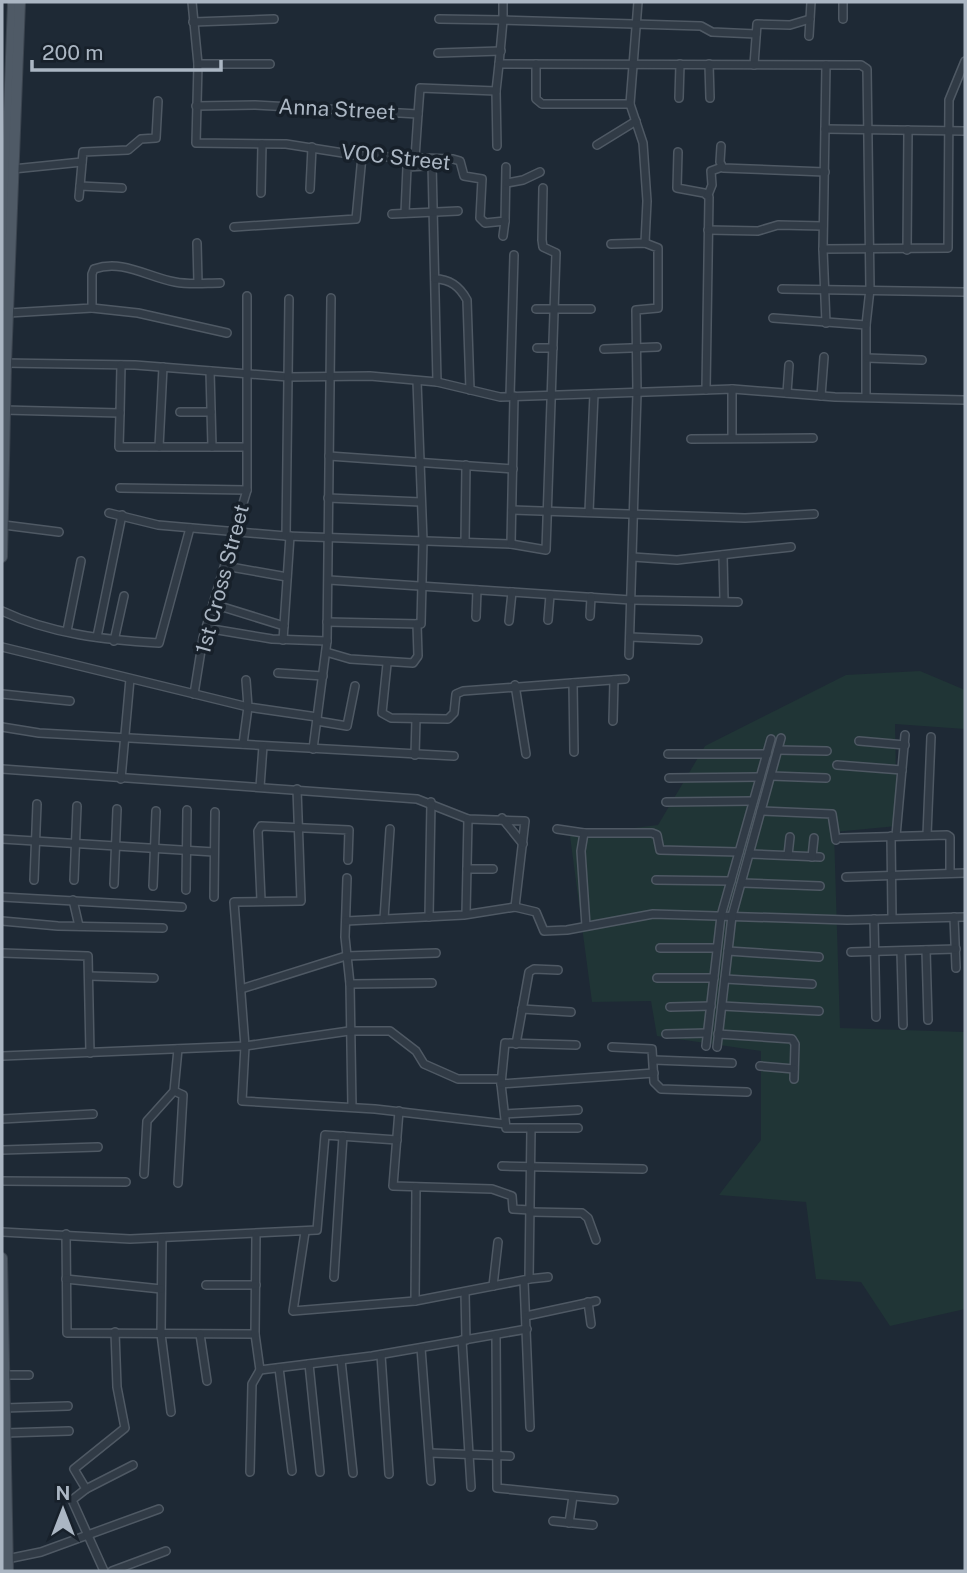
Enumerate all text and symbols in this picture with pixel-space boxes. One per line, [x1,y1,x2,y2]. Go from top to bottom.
scale bar [32,28,220,72]
text: 200 m [42,40,103,65]
street label: Anna Street [278,93,396,125]
street label: VOC Street [340,139,452,175]
street label: 1st Cross Street [190,501,254,657]
north arrow [28,1475,98,1545]
text: N [56,1482,70,1504]

